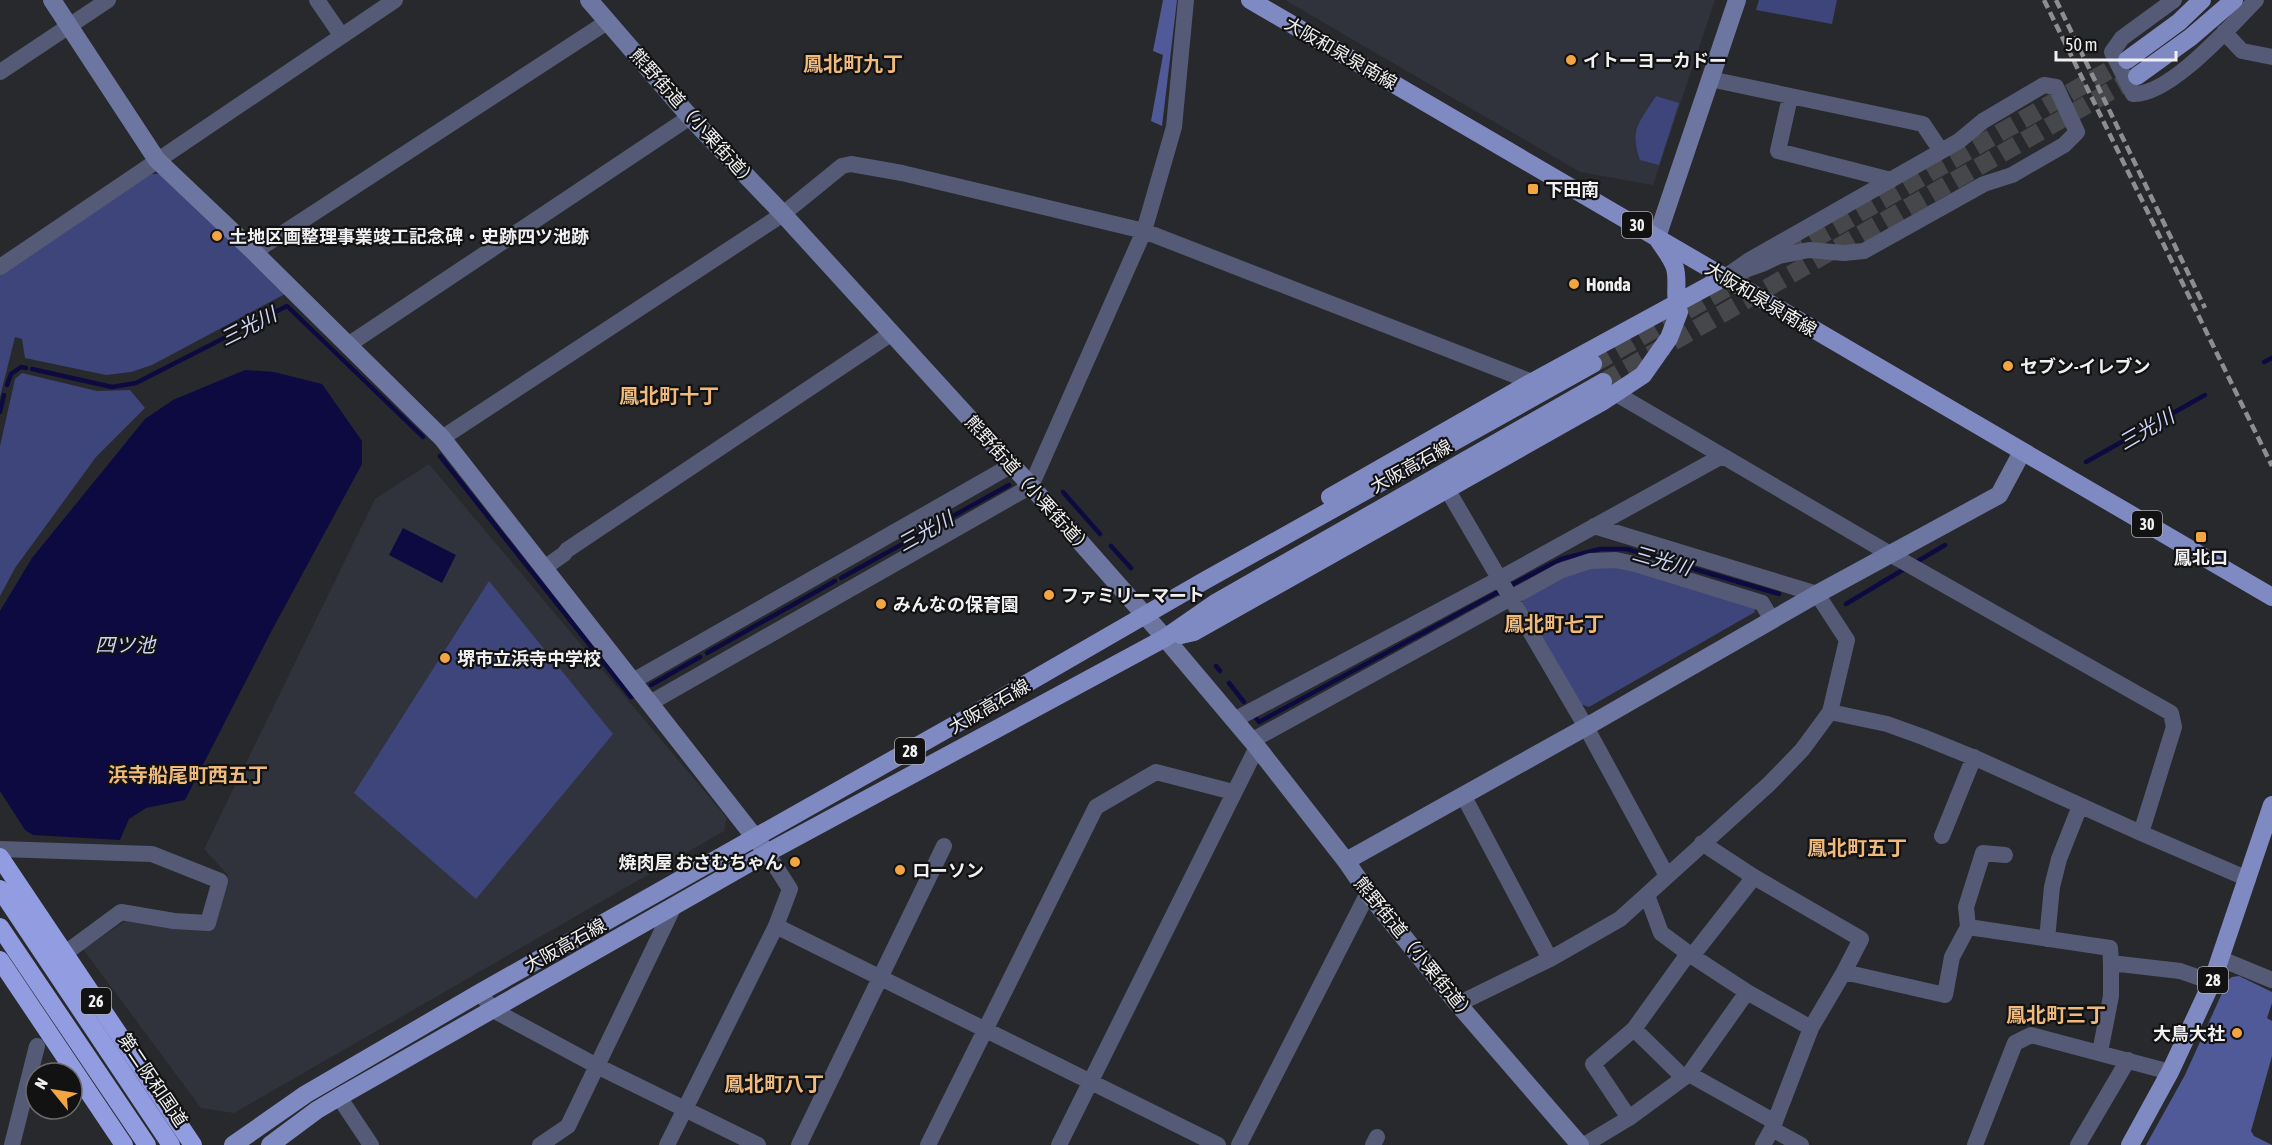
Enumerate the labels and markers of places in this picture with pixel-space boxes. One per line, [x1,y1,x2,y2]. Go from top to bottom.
place label: イトーヨーカドー [1583,50,1727,71]
marker: イトーヨーカドー [1564,53,1578,67]
place label: 下田南 [1545,179,1599,200]
marker: 下田南 [1526,182,1540,196]
place label: 土地区画整理事業竣工記念碑・史跡四ツ池跡 [229,226,589,247]
marker: 土地区画整理事業竣工記念碑・史跡四ツ池跡 [210,229,224,243]
place label: Honda [1586,274,1631,295]
marker: Honda [1567,277,1581,291]
place label: セブン-イレブン [2020,356,2151,377]
marker: セブン-イレブン [2001,359,2015,373]
marker: 鳳北口 [2194,530,2208,544]
place label: 鳳北口 [2174,547,2228,568]
place label: ファミリーマート [1061,585,1205,606]
marker: ファミリーマート [1042,588,1056,602]
place label: みんなの保育園 [893,594,1019,615]
marker: みんなの保育園 [874,597,888,611]
place label: 堺市立浜寺中学校 [457,648,601,669]
marker: 堺市立浜寺中学校 [438,651,452,665]
place label: 焼肉屋 おさむちゃん [619,852,783,873]
marker: 焼肉屋 おさむちゃん [788,855,802,869]
place label: ローソン [912,860,984,881]
marker: ローソン [893,863,907,877]
place label: 大鳥大社 [2153,1023,2225,1044]
marker: 大鳥大社 [2230,1026,2244,1040]

